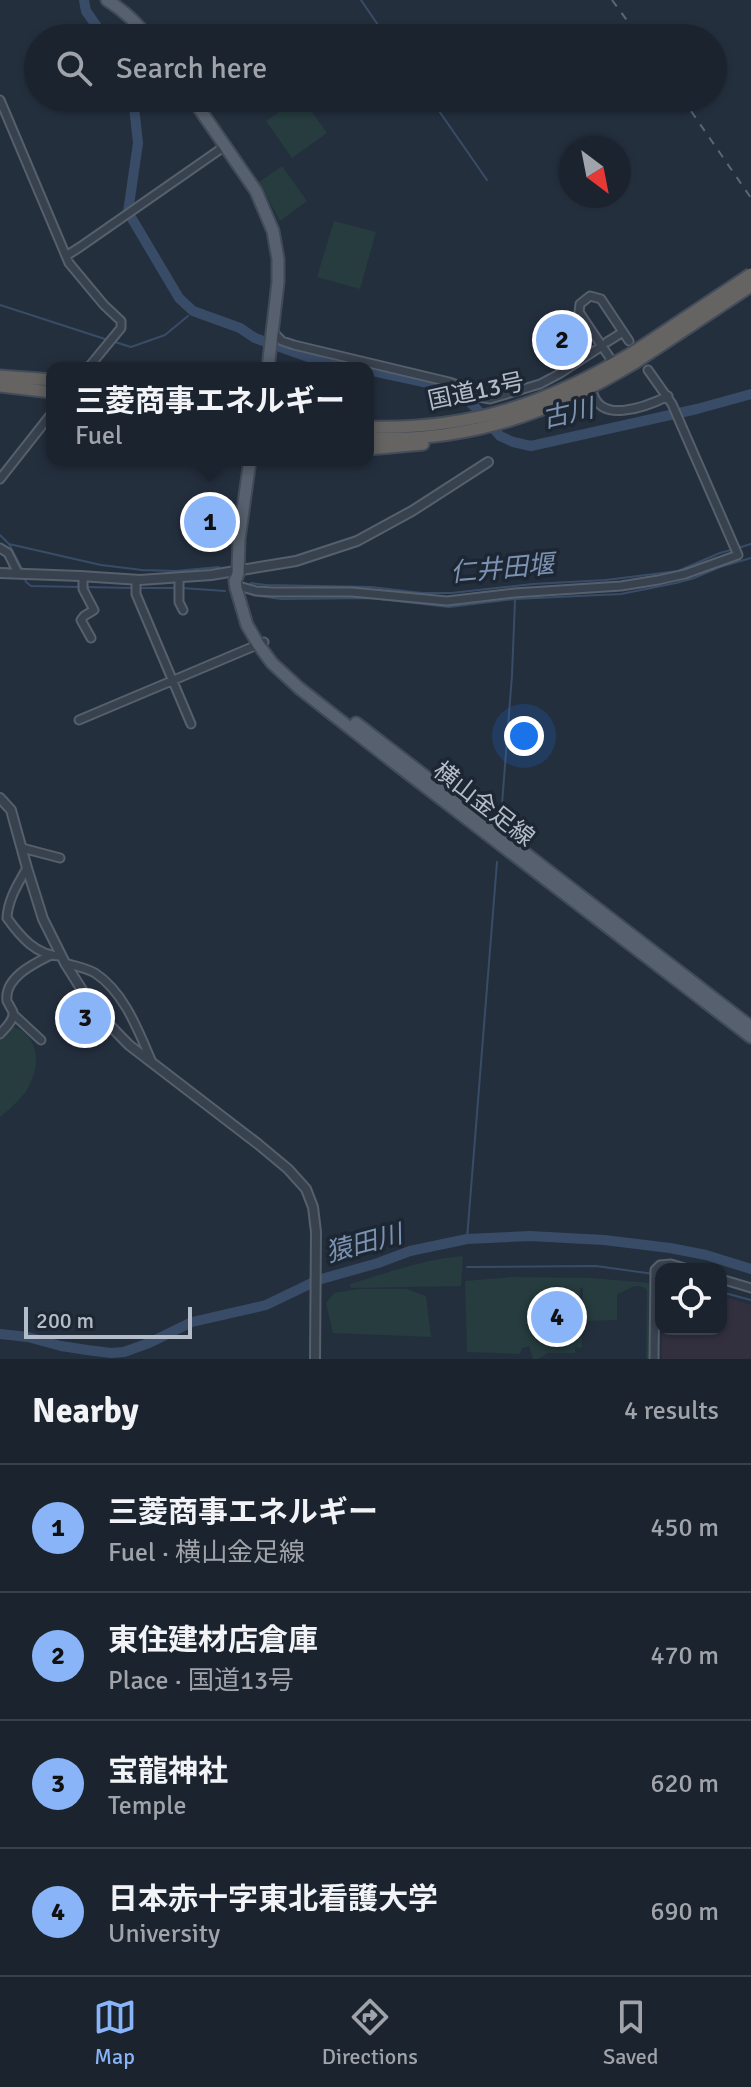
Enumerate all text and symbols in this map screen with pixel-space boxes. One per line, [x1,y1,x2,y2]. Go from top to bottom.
search box [24,24,727,112]
icon: search [52,46,96,90]
text: Search here [116,50,267,87]
north arrow [559,136,631,208]
pin: 2 [536,310,588,370]
popup [46,362,374,466]
street label: 国道13号 [425,366,527,416]
text: 三菱商事エネルギー [75,383,345,420]
water label: 古川 [539,392,600,435]
text: Fuel [75,420,123,452]
pin: 1 [184,492,236,552]
water label: 仁井田堰 [449,548,559,589]
your location [504,716,544,756]
street label: 横山金足線 [427,755,541,853]
pin: 3 [59,988,111,1048]
water label: 猿田川 [322,1218,409,1270]
map controls [655,1263,727,1335]
button: locate [655,1263,727,1335]
pin: 4 [531,1287,583,1347]
scale bar [24,1303,192,1339]
text: 200 m [36,1307,94,1334]
text: Nearby [32,1390,139,1432]
text: 4 results [624,1395,719,1427]
text: 三菱商事エネルギー [108,1494,378,1531]
text: 1 [51,1512,65,1544]
text: 450 m [650,1512,719,1544]
text: Fuel · 横山金足線 [108,1537,305,1569]
text: 東住建材店倉庫 [108,1622,318,1659]
text: 2 [51,1640,65,1672]
text: 470 m [650,1640,719,1672]
text: Place · 国道13号 [108,1665,294,1697]
text: 宝龍神社 [108,1753,228,1790]
text: 3 [51,1768,65,1800]
text: 620 m [650,1768,719,1800]
text: Temple [108,1790,187,1822]
text: 日本赤十字東北看護大学 [108,1881,438,1918]
text: 4 [51,1896,65,1928]
text: 690 m [650,1896,719,1928]
text: University [108,1918,220,1950]
tab: Map [93,1995,137,2070]
tab: Directions [322,1995,418,2070]
tab: Saved [603,1995,658,2070]

